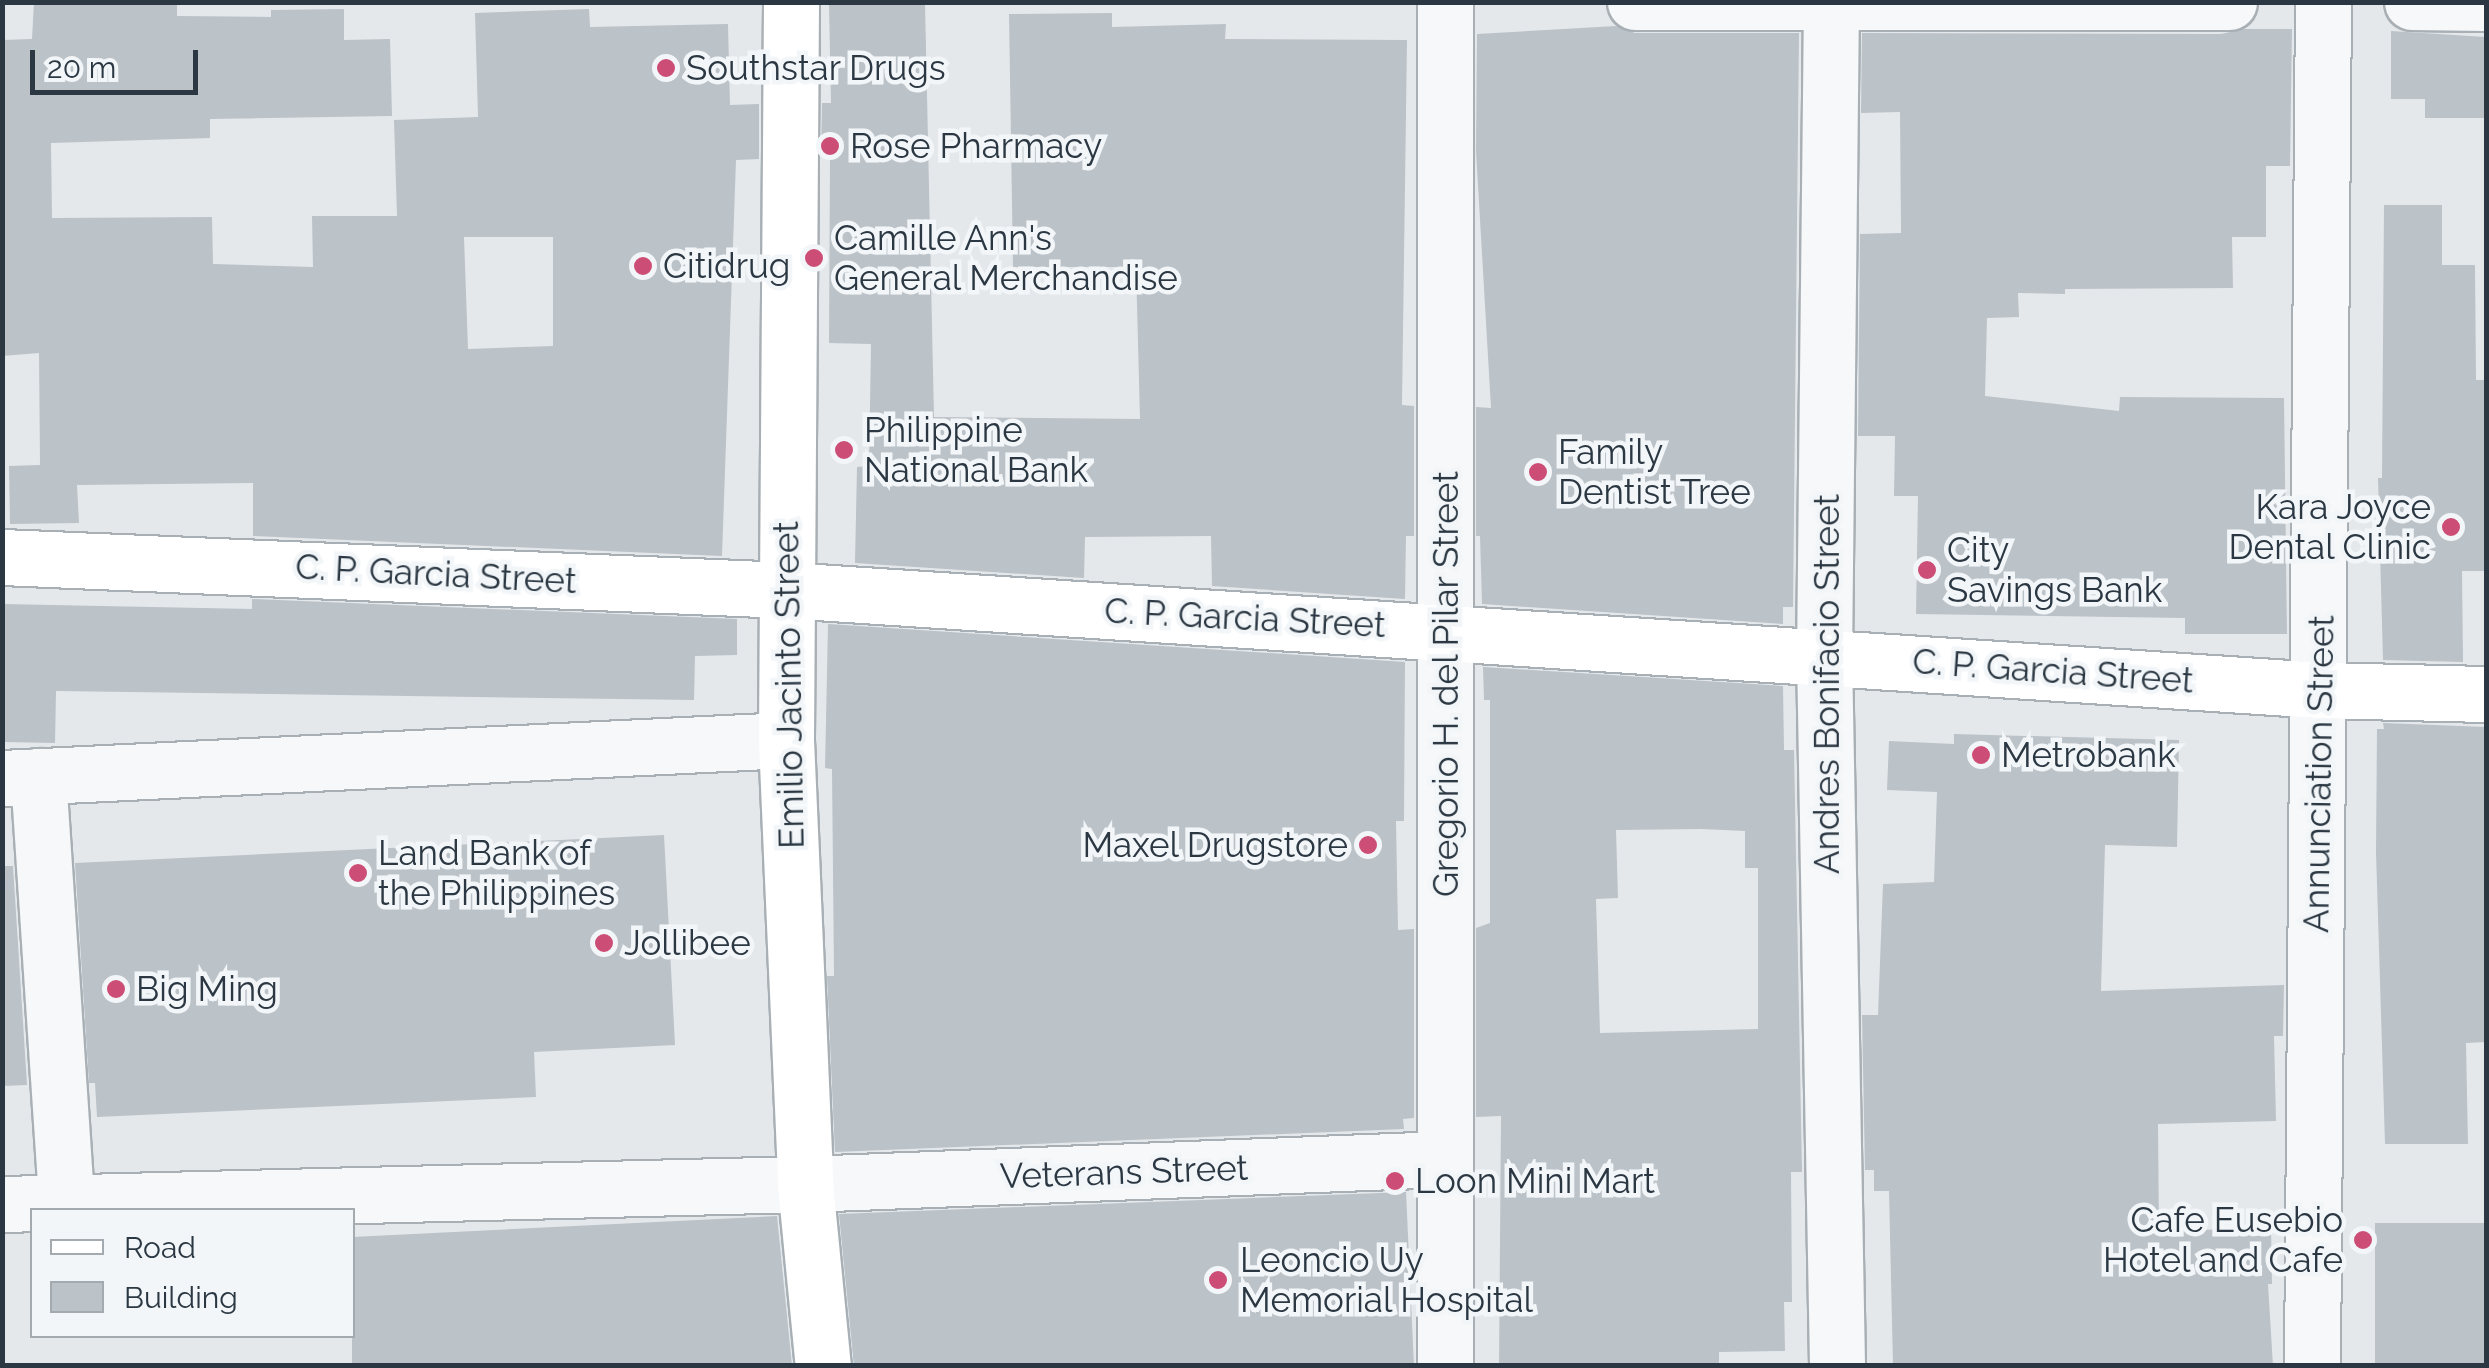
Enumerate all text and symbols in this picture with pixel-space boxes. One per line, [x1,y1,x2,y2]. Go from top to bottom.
scale bar [35,30,202,92]
place label: Southstar Drugs [686,47,947,89]
text: 20 m [47,50,116,85]
marker: Southstar Drugs [655,57,677,79]
place label: Rose Pharmacy [850,125,1102,167]
marker: Rose Pharmacy [819,135,841,157]
place label: Camille Ann's General Merchandise [834,217,1179,299]
place label: Citidrug [663,245,790,287]
marker: Camille Ann's General Merchandise [803,247,825,269]
marker: Citidrug [632,255,654,277]
place label: Philippine National Bank [864,409,1089,491]
place label: Family Dentist Tree [1558,431,1752,513]
marker: Philippine National Bank [833,439,855,461]
marker: Family Dentist Tree [1527,461,1549,483]
street label: Gregorio H. del Pilar Street [1425,470,1467,898]
place label: Kara Joyce Dental Clinic [2228,486,2431,568]
street label: Andres Bonifacio Street [1806,494,1848,874]
marker: Kara Joyce Dental Clinic [2440,516,2462,538]
street label: Emilio Jacinto Street [765,520,813,850]
place label: City Savings Bank [1947,529,2162,611]
street label: C. P. Garcia Street [294,546,578,602]
marker: City Savings Bank [1916,559,1938,581]
street label: C. P. Garcia Street [1103,590,1387,646]
street label: Annunciation Street [2295,615,2343,933]
street label: C. P. Garcia Street [1911,640,2195,702]
place label: Metrobank [2001,734,2176,776]
marker: Metrobank [1970,744,1992,766]
place label: Maxel Drugstore [1081,824,1348,866]
place label: Land Bank of the Philippines [378,832,615,914]
marker: Maxel Drugstore [1357,834,1379,856]
marker: Land Bank of the Philippines [347,862,369,884]
place label: Jollibee [624,922,751,964]
marker: Jollibee [593,932,615,954]
place label: Big Ming [136,968,278,1010]
marker: Big Ming [105,978,127,1000]
street label: Veterans Street [999,1147,1249,1197]
place label: Loon Mini Mart [1415,1160,1655,1202]
marker: Loon Mini Mart [1384,1170,1406,1192]
place label: Cafe Eusebio Hotel and Cafe [2102,1199,2343,1281]
legend [30,1208,355,1338]
marker: Cafe Eusebio Hotel and Cafe [2352,1229,2374,1251]
text: Road [124,1230,196,1265]
place label: Leoncio Uy Memorial Hospital [1240,1239,1534,1321]
marker: Leoncio Uy Memorial Hospital [1205,1267,1231,1293]
text: Building [124,1280,238,1315]

